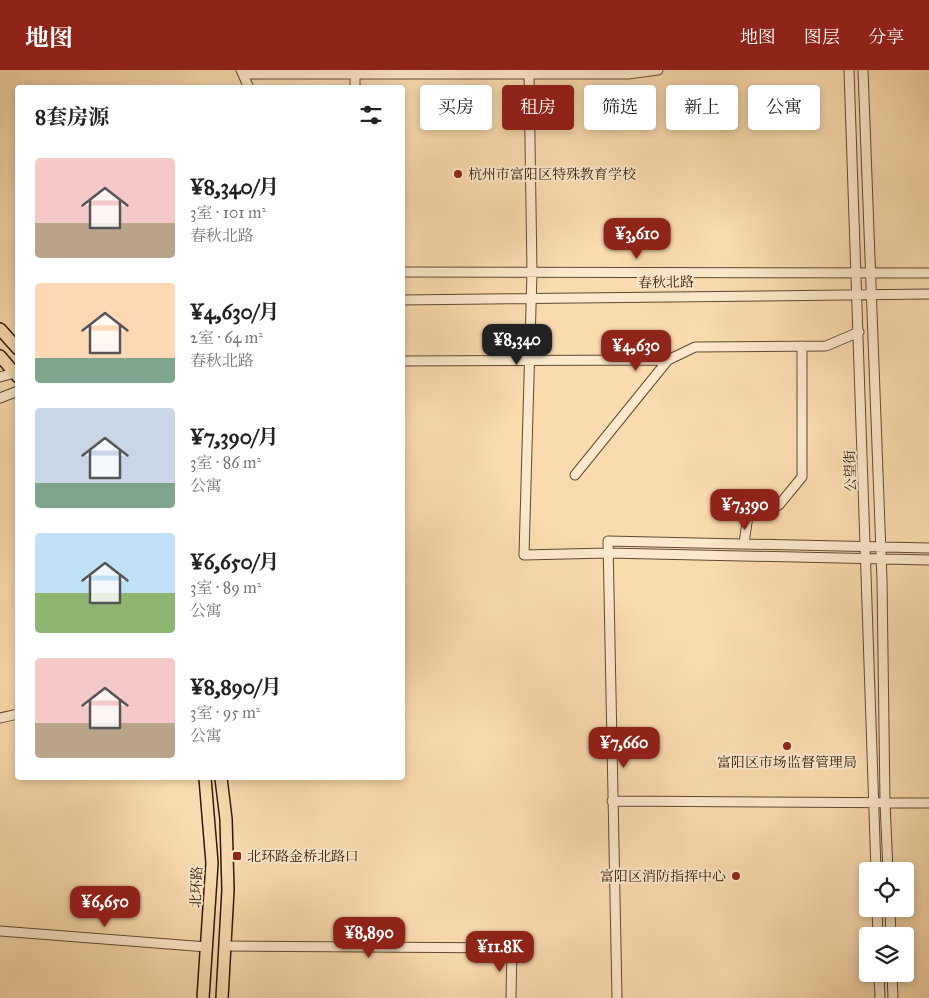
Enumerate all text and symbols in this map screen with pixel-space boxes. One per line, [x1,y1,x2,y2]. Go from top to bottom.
text: 地图 [25,23,73,53]
text: 地图 [740,26,776,48]
text: 图层 [804,26,840,48]
text: 分享 [868,26,904,48]
chip: 买房 [420,85,492,130]
chip: 租房 [502,85,574,130]
chip: 筛选 [584,85,656,130]
chip: 新上 [666,85,738,130]
chip: 公寓 [748,85,820,130]
icon: filters [357,101,385,129]
text: 8套房源 [35,104,109,130]
place label: 杭州市富阳区特殊教育学校 [468,166,636,183]
marker: 杭州市富阳区特殊教育学校 [452,168,464,180]
text: ¥8,340/月 [190,174,279,200]
icon: home [75,178,135,238]
text: 3室 · 101 m² [190,203,266,222]
pin: ¥3,610 [596,218,678,260]
text: ¥3,610 [615,224,659,243]
text: 春秋北路 [190,226,254,245]
street label: 春秋北路 [638,274,694,291]
text: ¥4,630/月 [190,299,279,325]
icon: home [75,303,135,363]
pin: ¥8,340 [476,324,558,366]
text: 2室 · 64 m² [190,328,263,347]
text: ¥8,340 [493,330,541,349]
pin: ¥4,630 [595,330,677,372]
text: ¥4,630 [612,336,660,355]
text: 春秋北路 [190,351,254,370]
text: ¥7,390/月 [190,424,279,450]
icon: home [75,428,135,488]
street label: 公望街 [841,450,860,492]
text: 3室 · 86 m² [190,453,261,472]
text: 公寓 [190,476,222,495]
pin: ¥7,390 [704,488,786,531]
text: ¥7,390 [721,495,769,514]
text: ¥6,650/月 [190,549,279,575]
icon: home [75,553,135,613]
text: 3室 · 89 m² [190,578,261,597]
text: 公寓 [190,601,222,620]
text: ¥8,890/月 [190,674,282,700]
icon: home [75,678,135,738]
text: 3室 · 95 m² [190,703,260,722]
text: 公寓 [190,726,222,745]
pin: ¥7,660 [583,726,665,769]
text: ¥7,660 [600,733,648,752]
marker: 富阳区市场监督管理局 [781,740,793,752]
place label: 富阳区市场监督管理局 [717,754,857,771]
place label: 北环路金桥北路口 [247,848,359,865]
marker: 北环路金桥北路口 [231,850,243,862]
map controls [859,862,914,982]
button: locate [859,862,914,917]
street label: 北环路 [187,866,206,908]
place label: 富阳区消防指挥中心 [600,868,726,885]
marker: 富阳区消防指挥中心 [730,870,742,882]
pin: ¥6,650 [64,886,146,928]
text: ¥6,650 [81,892,129,911]
pin: ¥8,890 [328,916,410,959]
text: ¥8,890 [344,923,394,942]
button: layers [859,927,914,982]
pin: ¥11.8K [459,930,541,973]
text: ¥11.8K [477,937,523,956]

